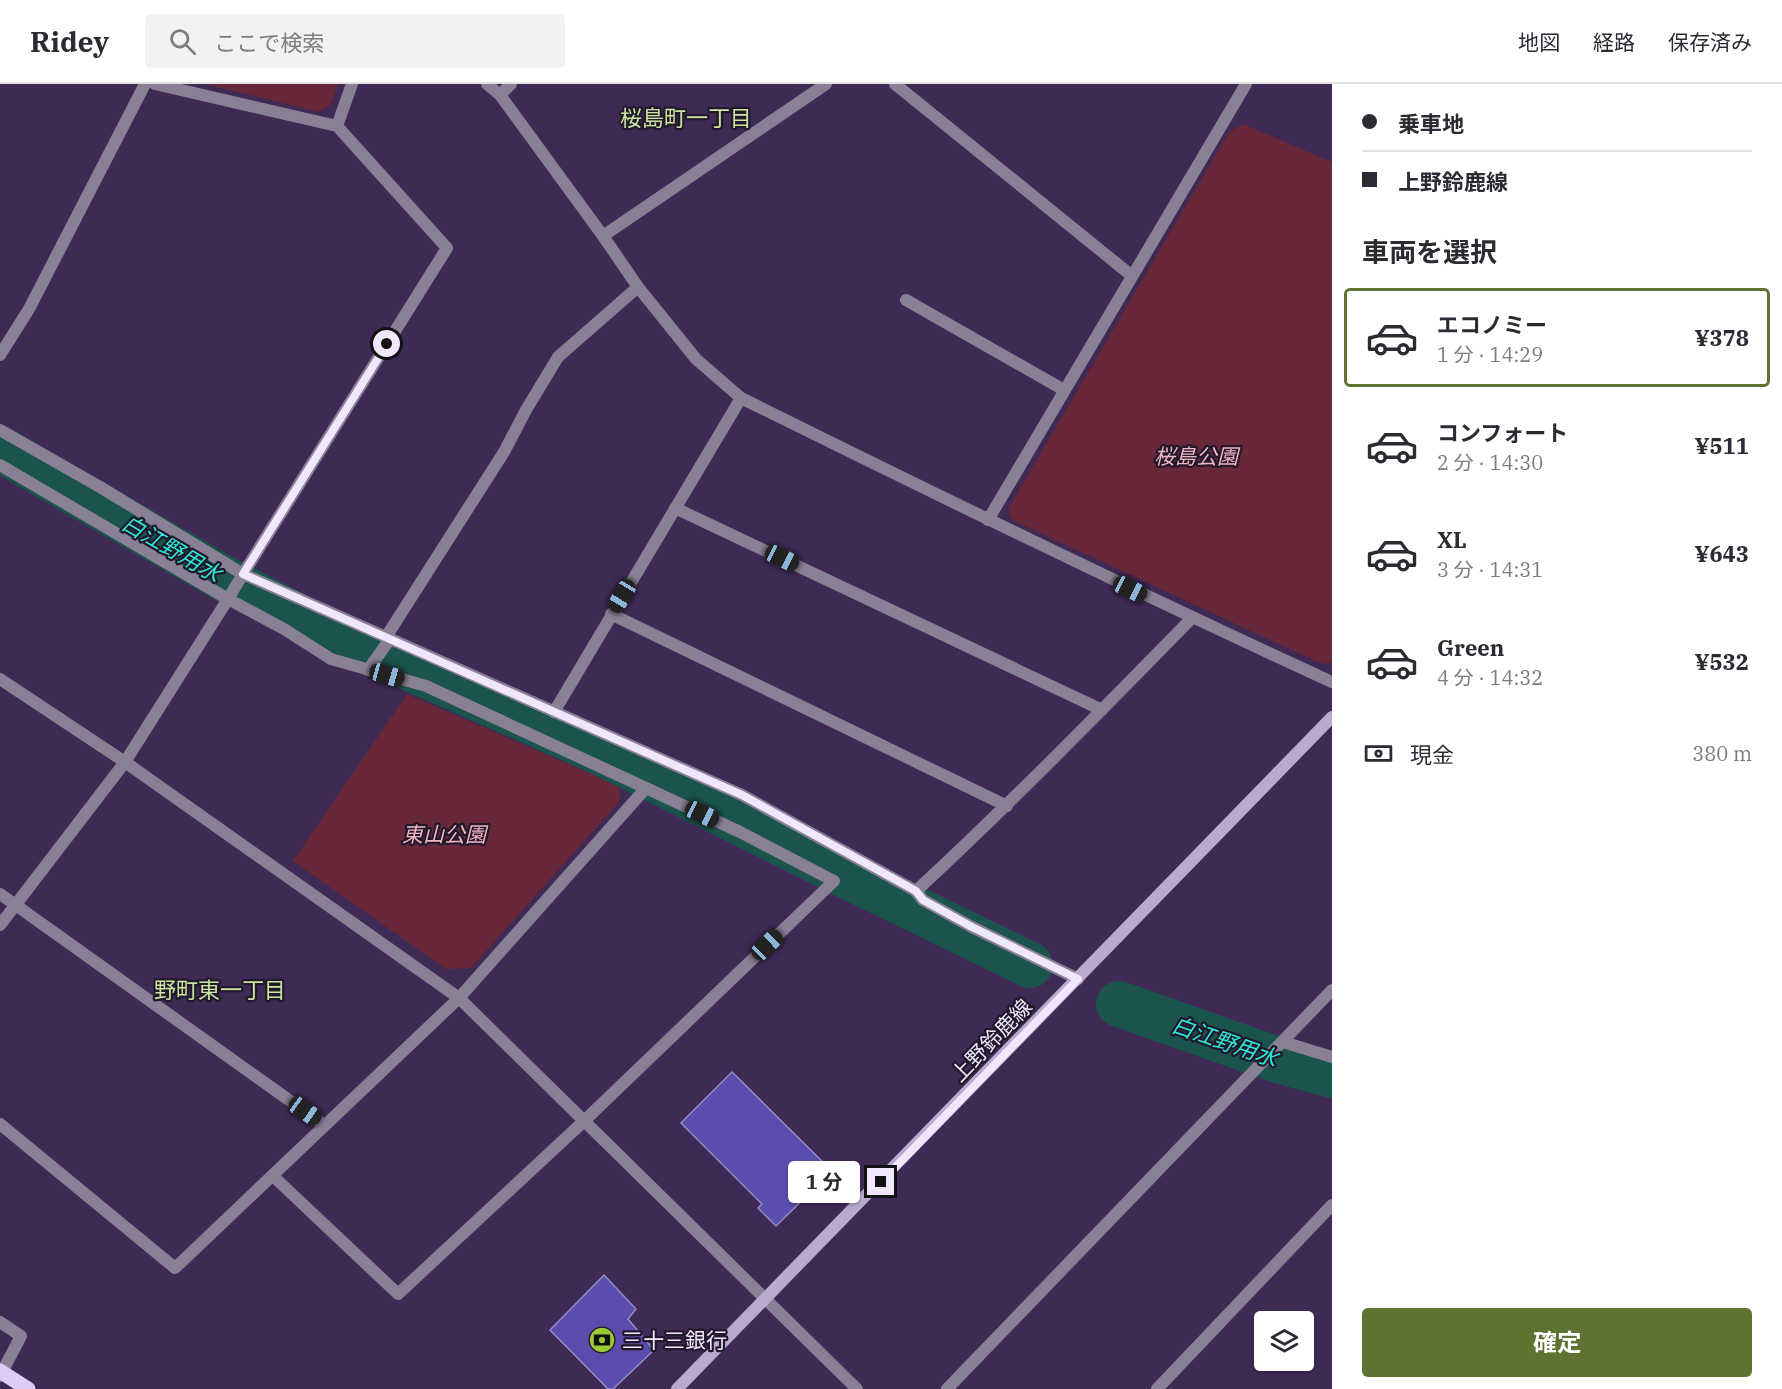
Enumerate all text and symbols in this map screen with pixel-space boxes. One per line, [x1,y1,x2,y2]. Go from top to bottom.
search box [145,14,565,68]
text: Ridey [30,23,109,60]
icon: search [166,25,199,58]
text: ここで検索 [214,28,324,57]
text: 地図 [1518,28,1560,56]
text: 経路 [1593,28,1635,56]
text: 保存済み [1668,28,1752,56]
district label: 桜島町一丁目 [620,103,752,132]
text: 乗車地 [1398,109,1464,138]
text: 上野鈴鹿線 [1398,167,1508,196]
text: 車両を選択 [1362,234,1497,269]
text: エコノミー [1437,310,1547,339]
icon: car [1365,311,1419,365]
text: ¥378 [1694,323,1749,352]
route start [373,330,400,357]
text: 1 分 · 14:29 [1437,341,1543,368]
text: コンフォート [1437,418,1568,447]
icon: car [1365,419,1419,473]
text: ¥511 [1694,431,1749,460]
park label: 桜島公園 [1154,442,1241,470]
text: 2 分 · 14:30 [1437,449,1543,476]
water label: 白江野用水 [117,508,229,589]
text: XL [1437,525,1467,554]
icon: car [1365,527,1419,581]
text: ¥643 [1694,539,1749,568]
car [762,542,802,574]
text: 3 分 · 14:31 [1437,556,1543,583]
car [1110,573,1150,605]
car [605,576,639,616]
text: Green [1437,633,1504,662]
icon: car [1365,635,1419,689]
text: ¥532 [1694,647,1749,676]
car [367,661,407,689]
text: 4 分 · 14:32 [1437,664,1543,691]
icon: cash [1362,737,1395,770]
text: 現金 [1410,740,1454,769]
text: 380 m [1692,740,1752,767]
car [682,798,722,830]
park label: 東山公園 [402,820,489,848]
car [748,926,786,964]
district label: 野町東一丁目 [154,975,286,1004]
street label: 上野鈴鹿線 [944,993,1038,1087]
water label: 白江野用水 [1168,1009,1284,1073]
car [285,1093,325,1129]
callout: 1 分 [788,1161,860,1203]
text: 1 分 [806,1168,842,1195]
route end [867,1168,894,1195]
button: 確定 [1362,1308,1752,1377]
map controls [1254,1311,1314,1371]
button: layers [1254,1311,1314,1371]
bank icon: 三十三銀行 [587,1325,617,1355]
place label: 三十三銀行 [622,1326,727,1354]

